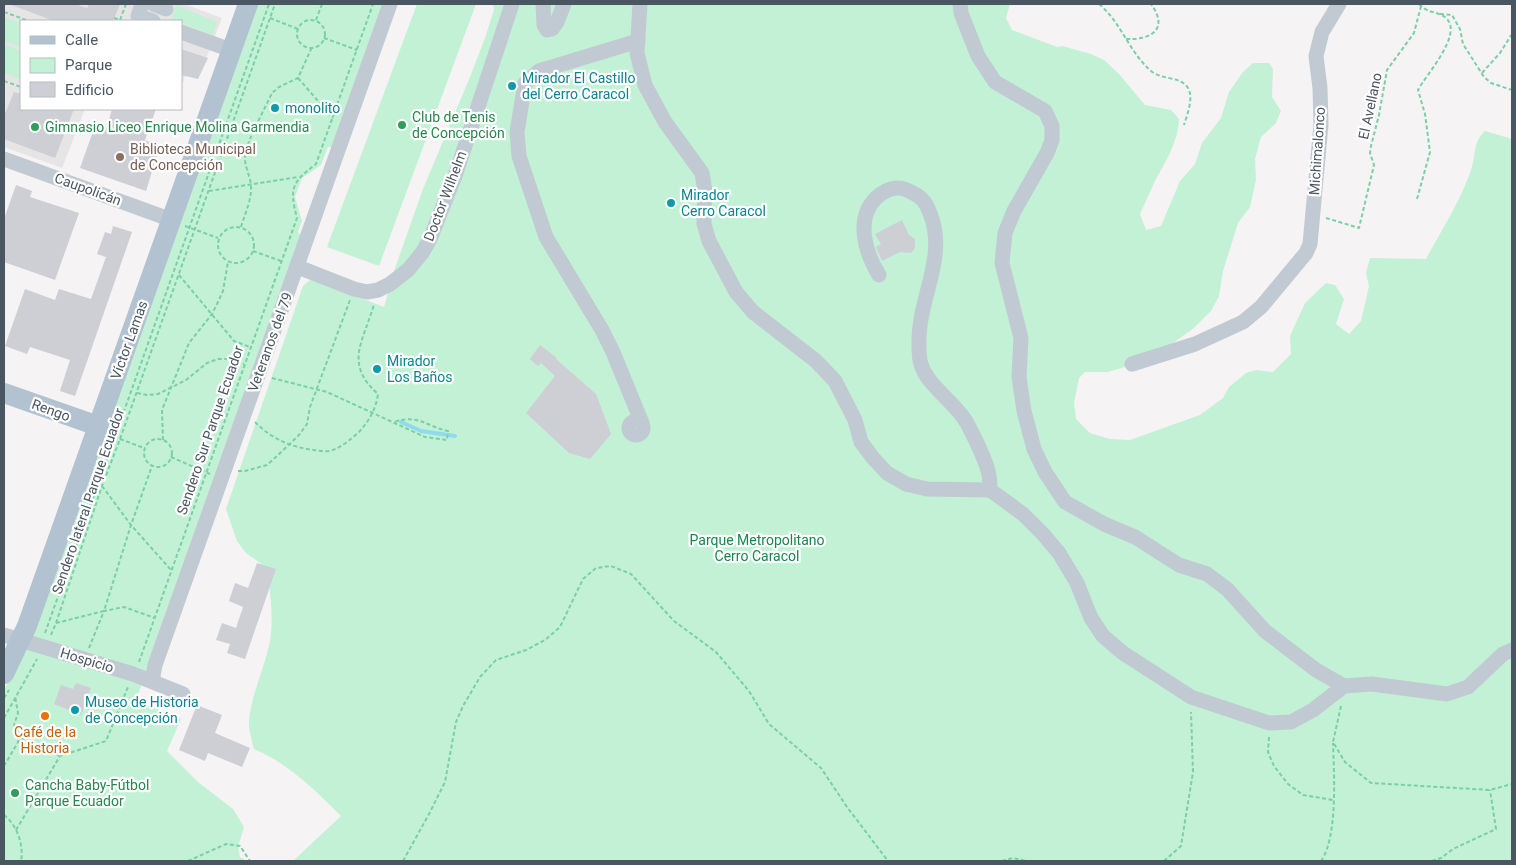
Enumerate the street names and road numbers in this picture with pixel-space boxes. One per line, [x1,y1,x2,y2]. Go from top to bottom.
street label: El Avellano [1355,71,1385,141]
street label: Michimalonco [1306,106,1328,196]
street label: Doctor Wilhelm [420,149,470,243]
street label: Caupolicán [52,170,124,208]
street label: Veteranos del 79 [245,290,295,394]
street label: Víctor Lamas [107,298,151,382]
street label: Sendero Sur Parque Ecuador [173,343,247,517]
street label: Rengo [30,396,72,424]
street label: Sendero lateral Parque Ecuador [49,406,127,596]
street label: Hospicio [58,644,116,676]

